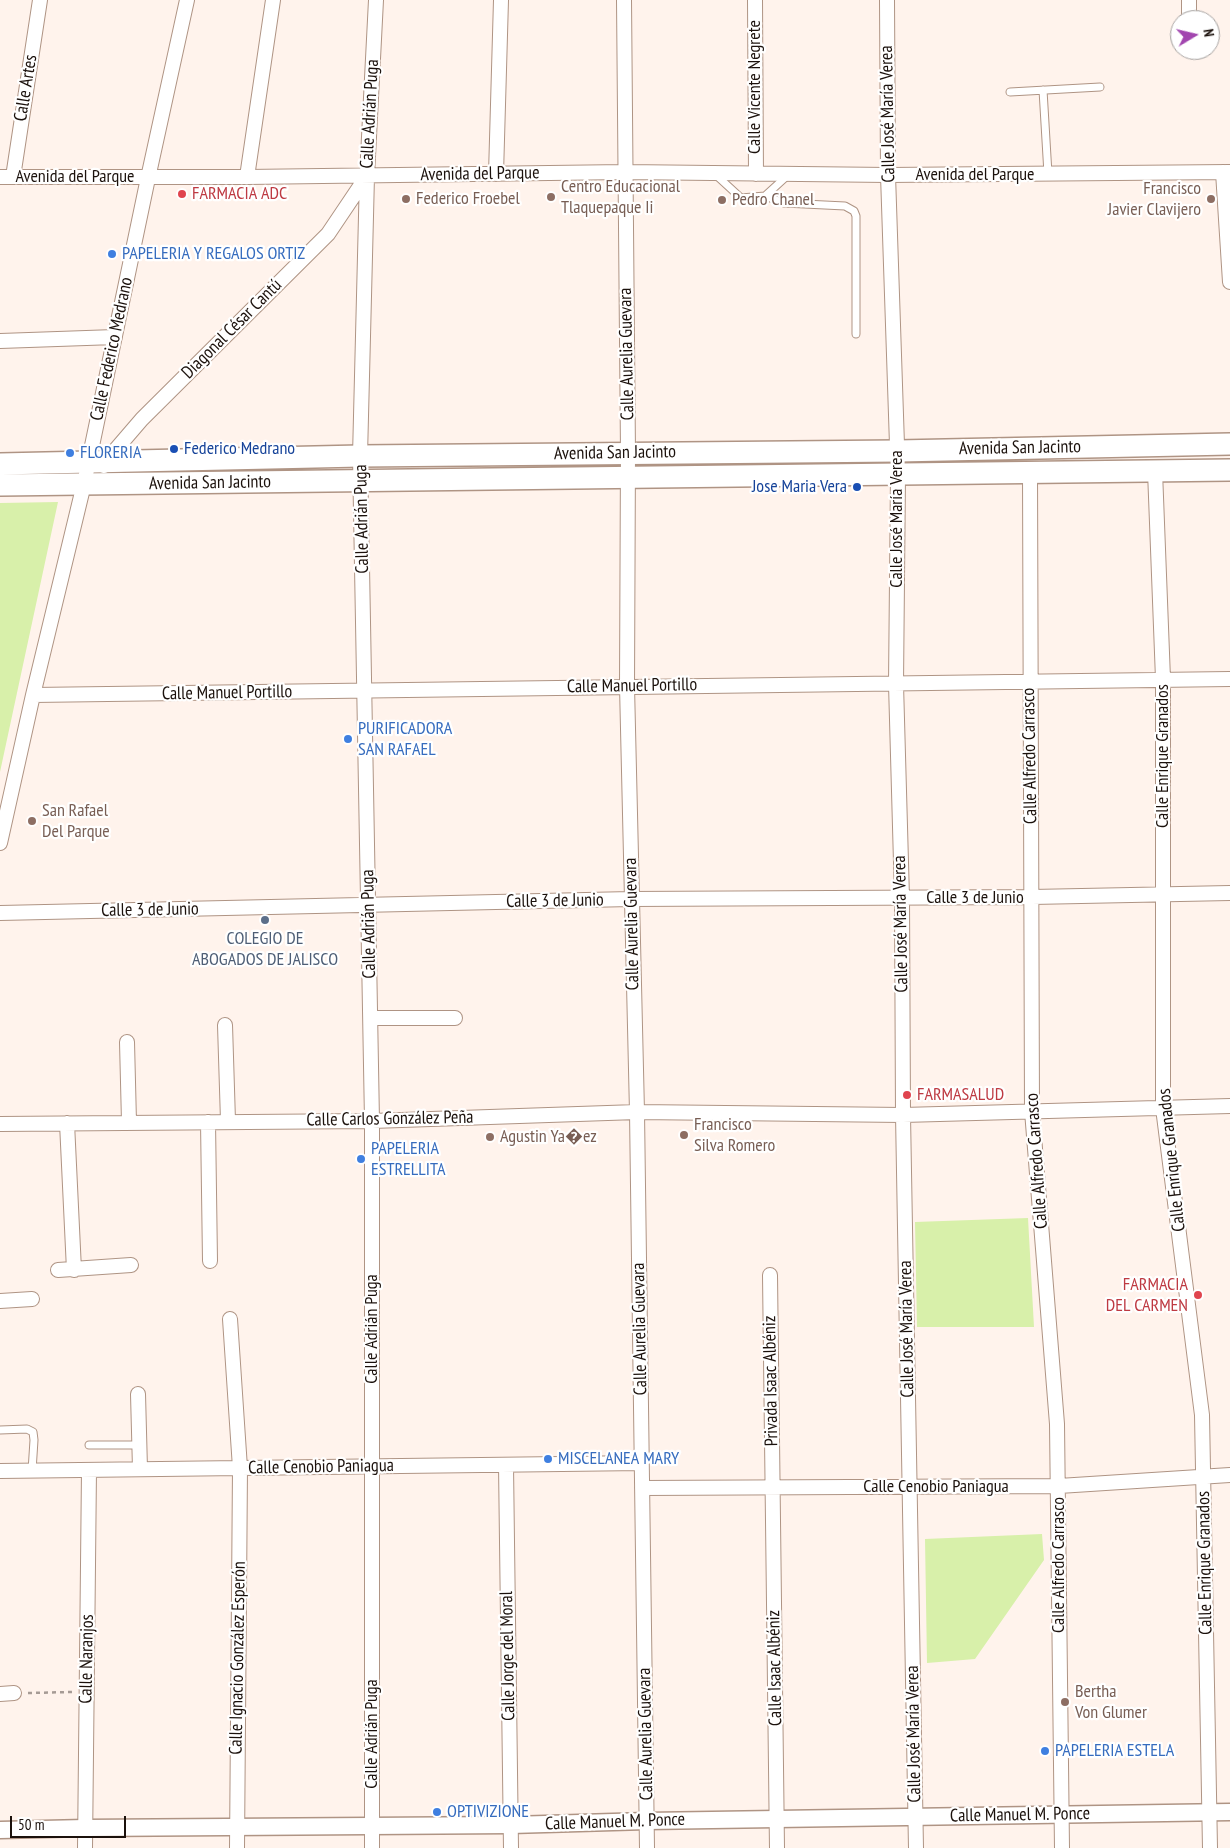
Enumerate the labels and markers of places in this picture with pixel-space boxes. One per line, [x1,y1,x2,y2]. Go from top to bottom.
place label: Centro Educacional Tlaquepaque Ii [561,176,680,218]
place label: Francisco Javier Clavijero [1108,178,1201,220]
place label: FARMACIA ADC [192,183,287,205]
marker: FARMACIA ADC [176,188,188,200]
place label: Federico Froebel [416,188,520,210]
place label: Pedro Chanel [732,189,814,211]
marker: Centro Educacional Tlaquepaque Ii [545,191,557,203]
marker: Federico Froebel [400,193,412,205]
marker: Francisco Javier Clavijero [1205,193,1217,205]
marker: Pedro Chanel [716,194,728,206]
place label: PAPELERIA Y REGALOS ORTIZ [122,243,305,265]
marker: PAPELERIA Y REGALOS ORTIZ [106,248,118,260]
place label: Federico Medrano [184,438,295,460]
place label: FLORERIA [80,442,141,464]
marker: Federico Medrano [168,443,180,455]
marker: FLORERIA [64,447,76,459]
place label: Jose Maria Vera [752,476,847,498]
marker: Jose Maria Vera [851,481,863,493]
place label: PURIFICADORA SAN RAFAEL [358,718,452,761]
marker: PURIFICADORA SAN RAFAEL [342,733,354,745]
place label: San Rafael Del Parque [42,800,110,842]
marker: San Rafael Del Parque [26,815,38,827]
marker: COLEGIO DE ABOGADOS DE JALISCO [259,914,271,926]
place label: COLEGIO DE ABOGADOS DE JALISCO [192,928,338,971]
place label: FARMASALUD [917,1084,1004,1106]
marker: FARMASALUD [901,1089,913,1101]
place label: Francisco Silva Romero [694,1114,775,1156]
place label: Agustin Ya�ez [500,1126,597,1148]
marker: Francisco Silva Romero [678,1129,690,1141]
marker: Agustin Ya�ez [484,1131,496,1143]
place label: PAPELERIA ESTRELLITA [371,1138,446,1180]
marker: PAPELERIA ESTRELLITA [355,1153,367,1165]
place label: FARMACIA DEL CARMEN [1106,1274,1188,1316]
marker: FARMACIA DEL CARMEN [1192,1289,1204,1301]
place label: MISCELANEA MARY [558,1448,679,1470]
marker: MISCELANEA MARY [542,1453,554,1465]
place label: Bertha Von Glumer [1075,1681,1147,1724]
marker: Bertha Von Glumer [1059,1696,1071,1708]
place label: PAPELERIA ESTELA [1055,1740,1174,1762]
marker: PAPELERIA ESTELA [1039,1745,1051,1757]
place label: OPTIVIZIONE [447,1801,529,1823]
marker: OPTIVIZIONE [431,1806,443,1818]

